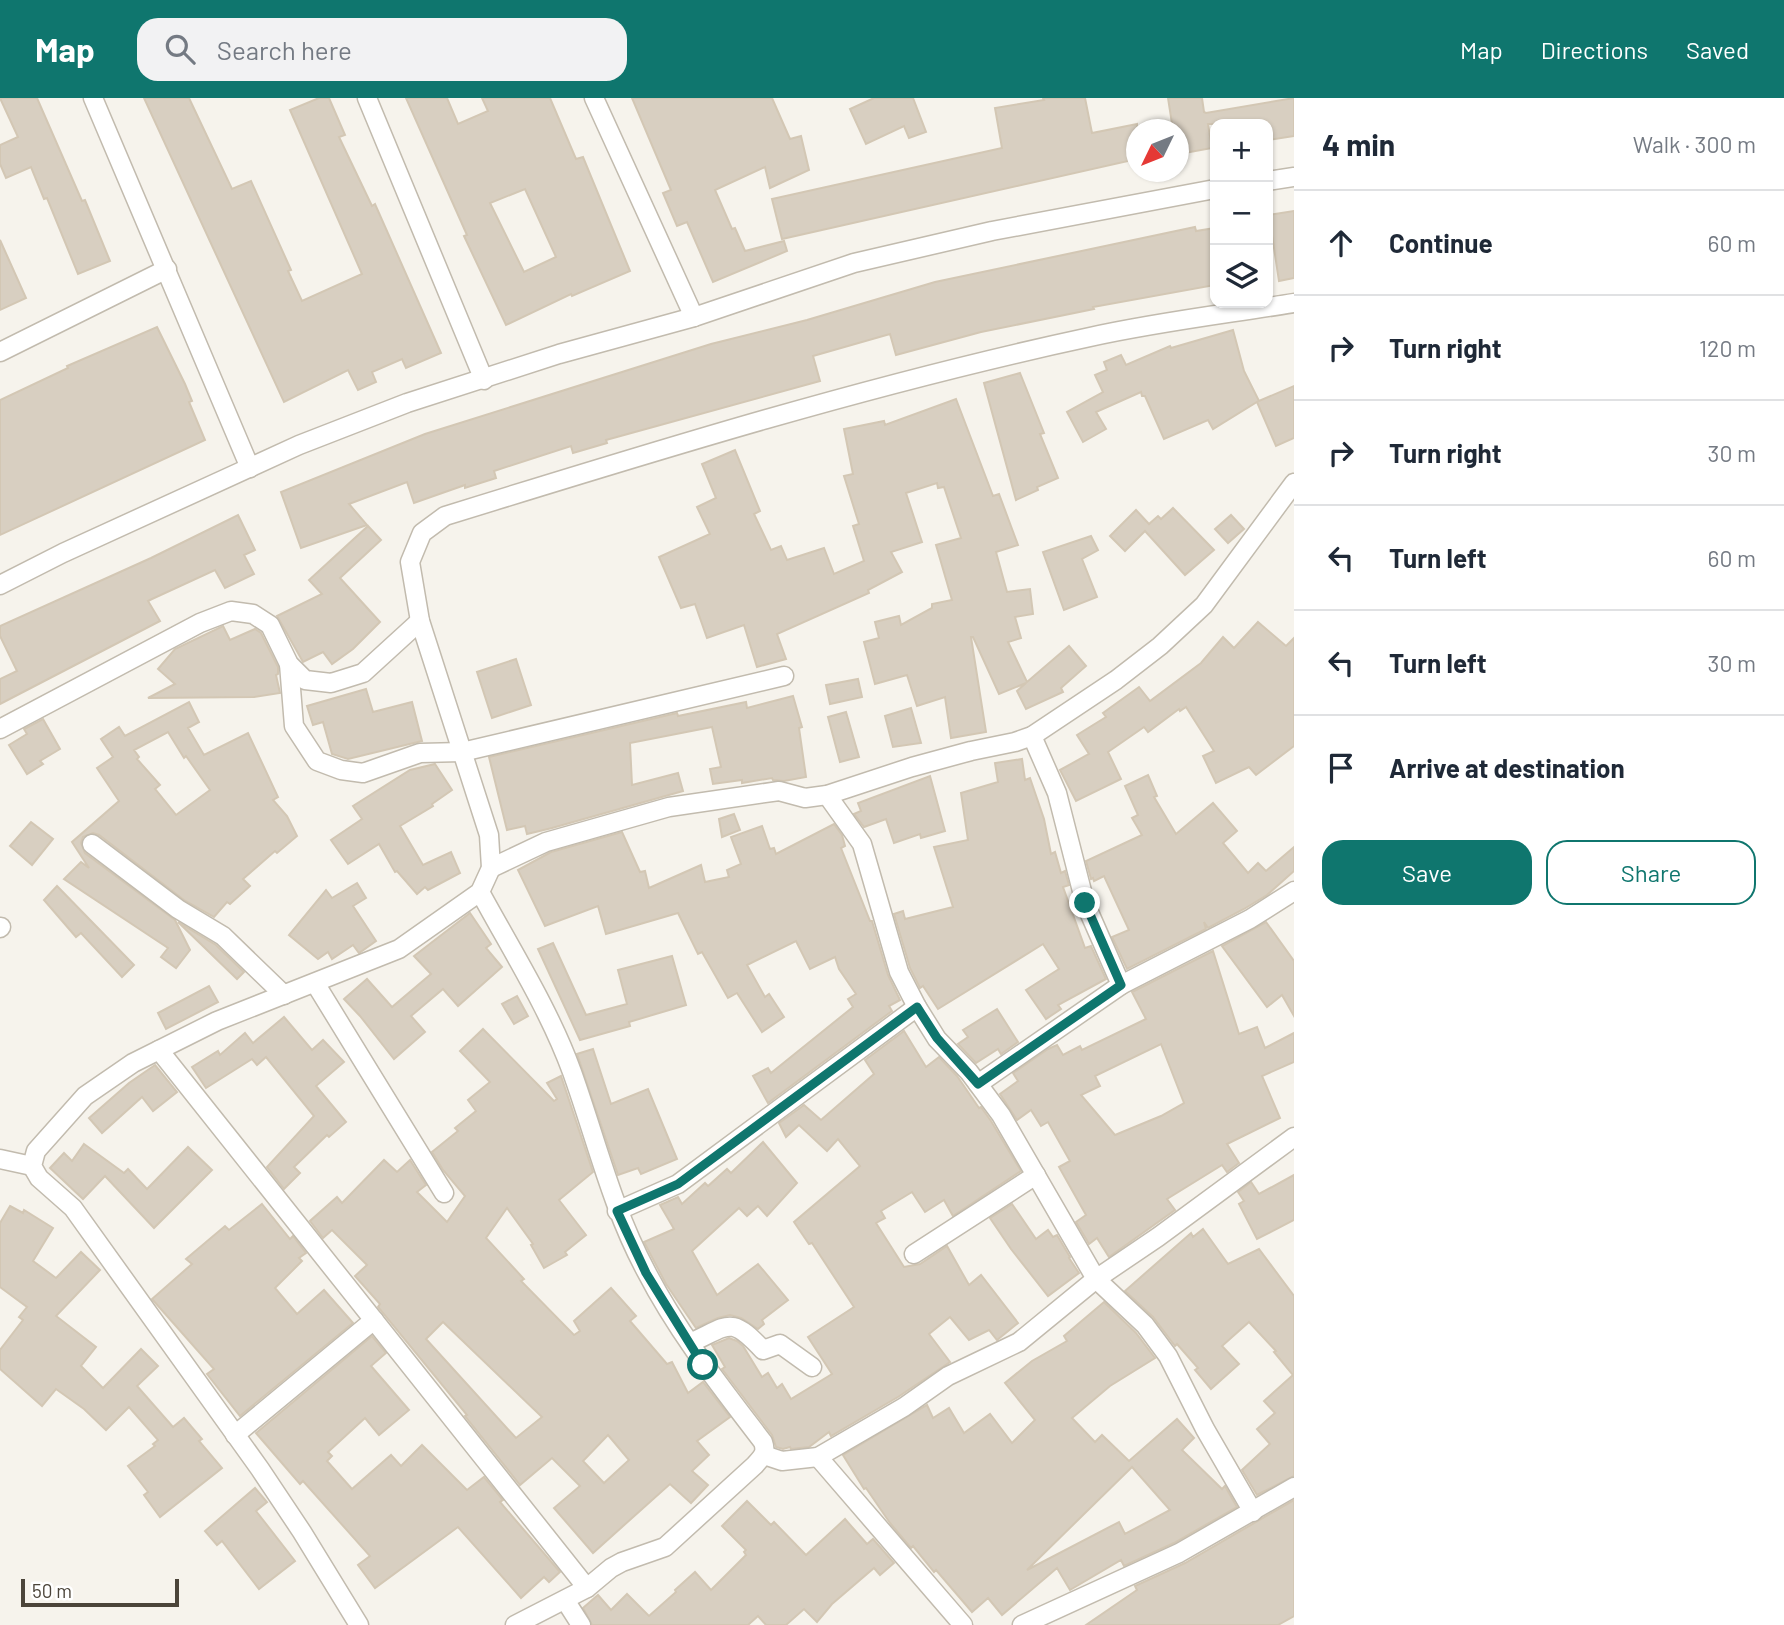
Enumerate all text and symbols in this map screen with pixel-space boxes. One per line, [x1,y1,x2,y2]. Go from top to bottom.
search box [137,18,627,81]
text: Map [35,29,95,69]
icon: search [161,30,199,68]
text: Search here [217,34,352,65]
text: Map [1460,35,1503,64]
text: Directions [1541,35,1648,64]
text: Saved [1686,35,1749,64]
north arrow [1126,119,1189,182]
map controls [1210,119,1273,308]
button: + [1210,119,1273,182]
text: 4 min [1322,126,1395,162]
text: Walk · 300 m [1633,130,1756,158]
button: − [1210,182,1273,245]
icon: ahead [1322,224,1360,262]
text: Continue [1389,227,1493,258]
text: 60 m [1708,229,1756,257]
button: layers [1210,245,1273,308]
icon: right [1322,329,1360,367]
text: Turn right [1389,332,1502,363]
text: 120 m [1699,334,1756,362]
icon: right [1322,434,1360,472]
text: Turn right [1389,437,1502,468]
text: 30 m [1708,439,1756,467]
icon: left [1322,539,1360,577]
text: Turn left [1389,542,1487,573]
text: 60 m [1708,544,1756,572]
icon: left [1322,644,1360,682]
text: Turn left [1389,647,1487,678]
text: 30 m [1708,649,1756,677]
icon: arrive [1322,749,1360,787]
text: Arrive at destination [1389,752,1625,783]
button: Save [1322,840,1532,905]
button: Share [1546,840,1756,905]
route end [1069,887,1100,918]
route start [687,1349,718,1380]
scale bar [21,1576,178,1608]
text: 50 m [32,1579,72,1602]

